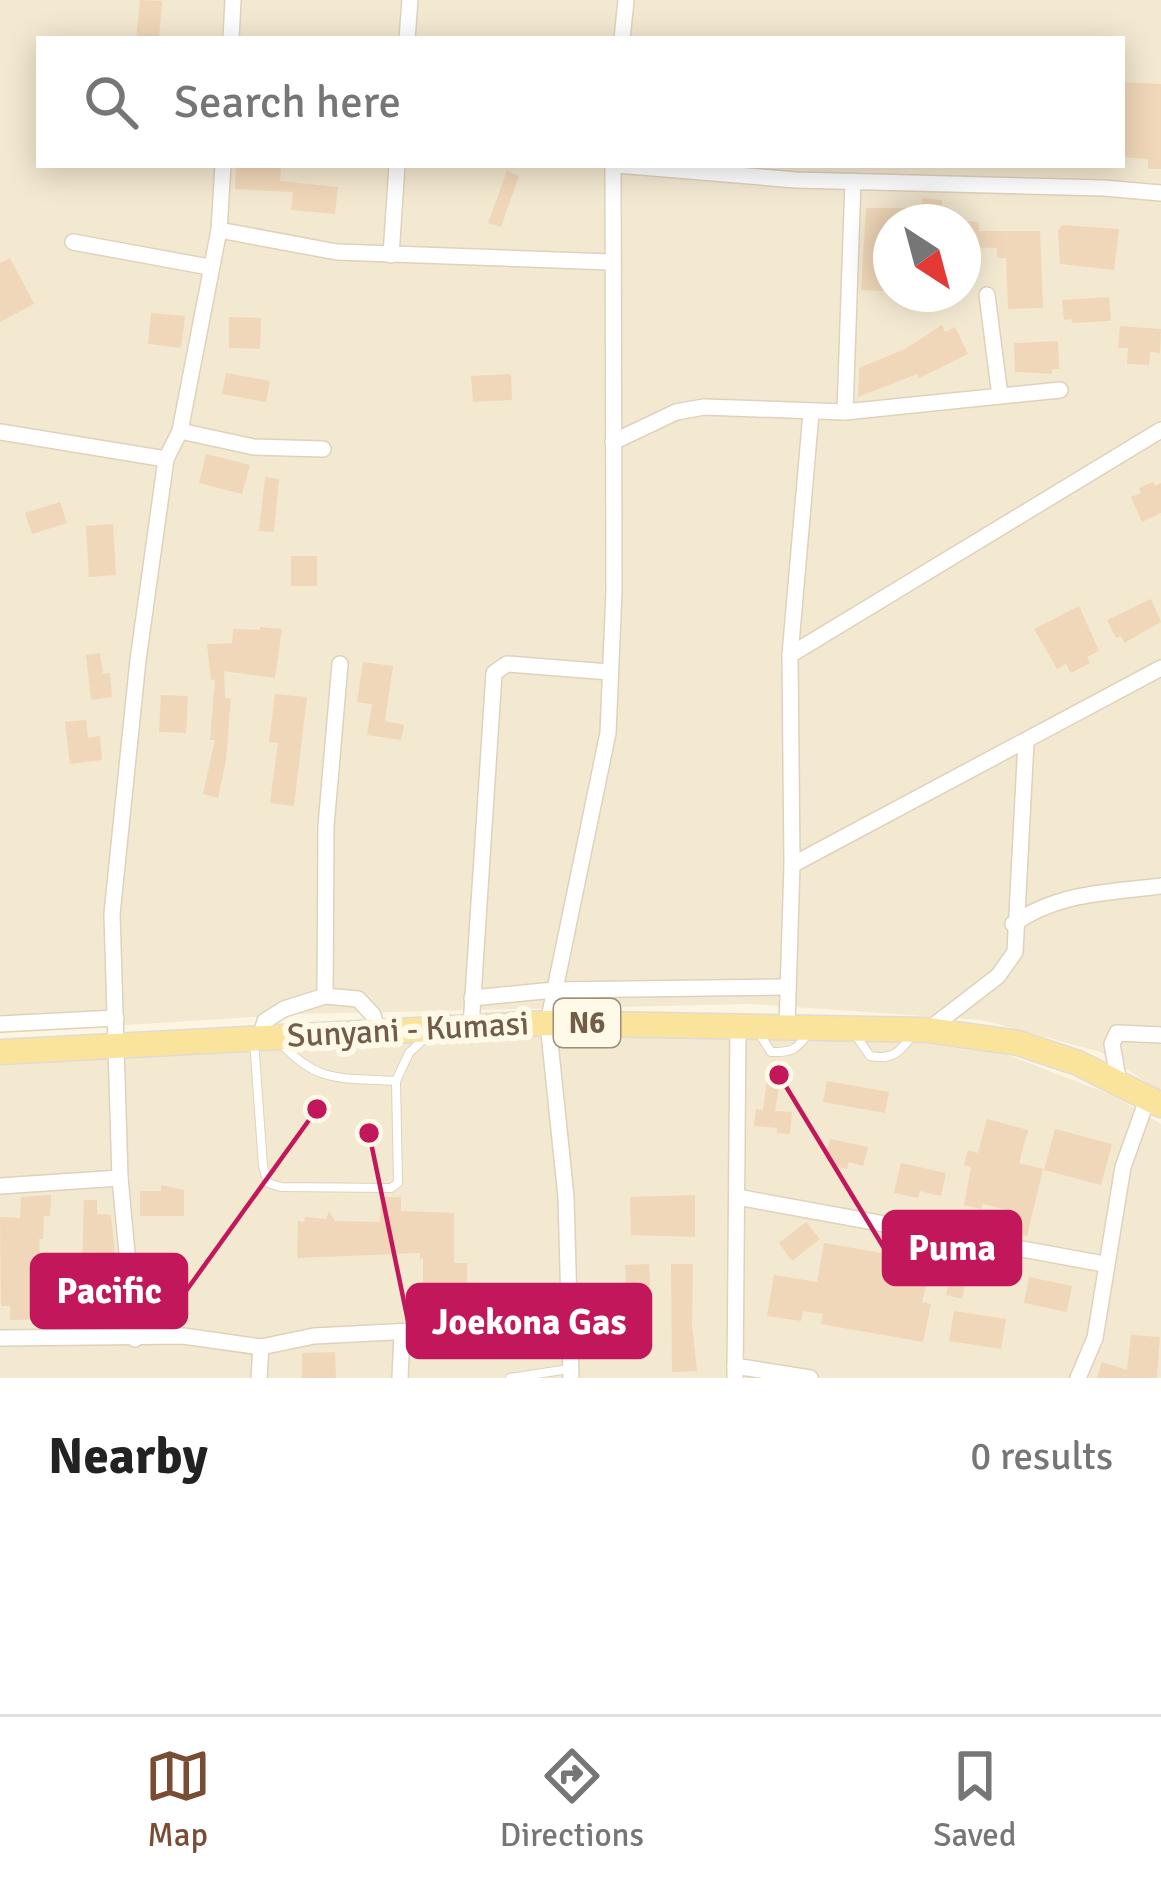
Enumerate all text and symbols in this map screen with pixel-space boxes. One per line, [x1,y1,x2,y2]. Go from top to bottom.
search box [36,36,1125,168]
icon: search [78,69,144,135]
text: Search here [174,75,401,130]
north arrow [873,204,981,312]
road number: N6 [554,999,620,1047]
street label: Sunyani - Kumasi [286,1003,530,1057]
callout: Puma [884,1212,1020,1284]
text: Puma [908,1226,996,1271]
callout: Pacific [32,1255,186,1327]
text: Pacific [56,1269,162,1314]
callout: Joekona Gas [408,1285,650,1357]
text: Joekona Gas [432,1300,626,1345]
text: Nearby [48,1425,208,1488]
text: 0 results [970,1432,1113,1480]
tab: Map [145,1743,211,1856]
tab: Directions [500,1743,644,1856]
tab: Saved [933,1743,1016,1856]

